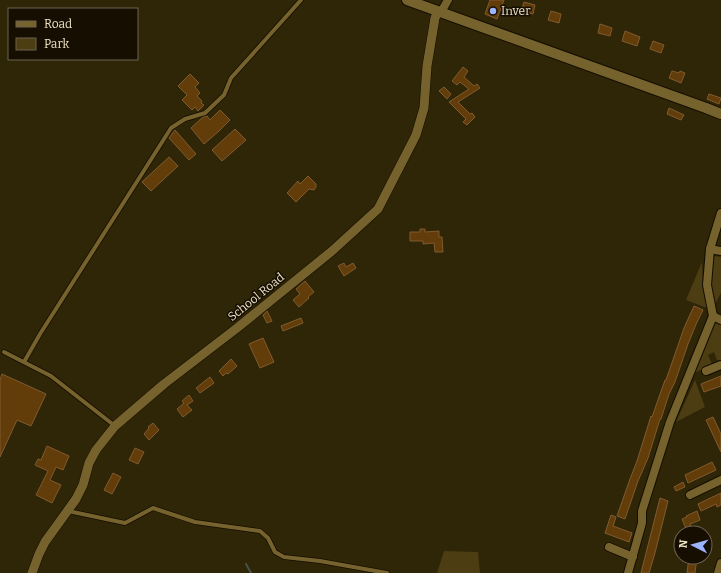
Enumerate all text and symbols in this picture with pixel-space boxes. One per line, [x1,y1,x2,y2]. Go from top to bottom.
place label: Inver [501,4,531,18]
marker: Inver [488,6,498,16]
legend [8,8,138,60]
text: Road [44,17,72,31]
text: Park [44,37,70,51]
street label: School Road [225,270,287,324]
north arrow [673,525,713,565]
text: N [677,539,691,549]

